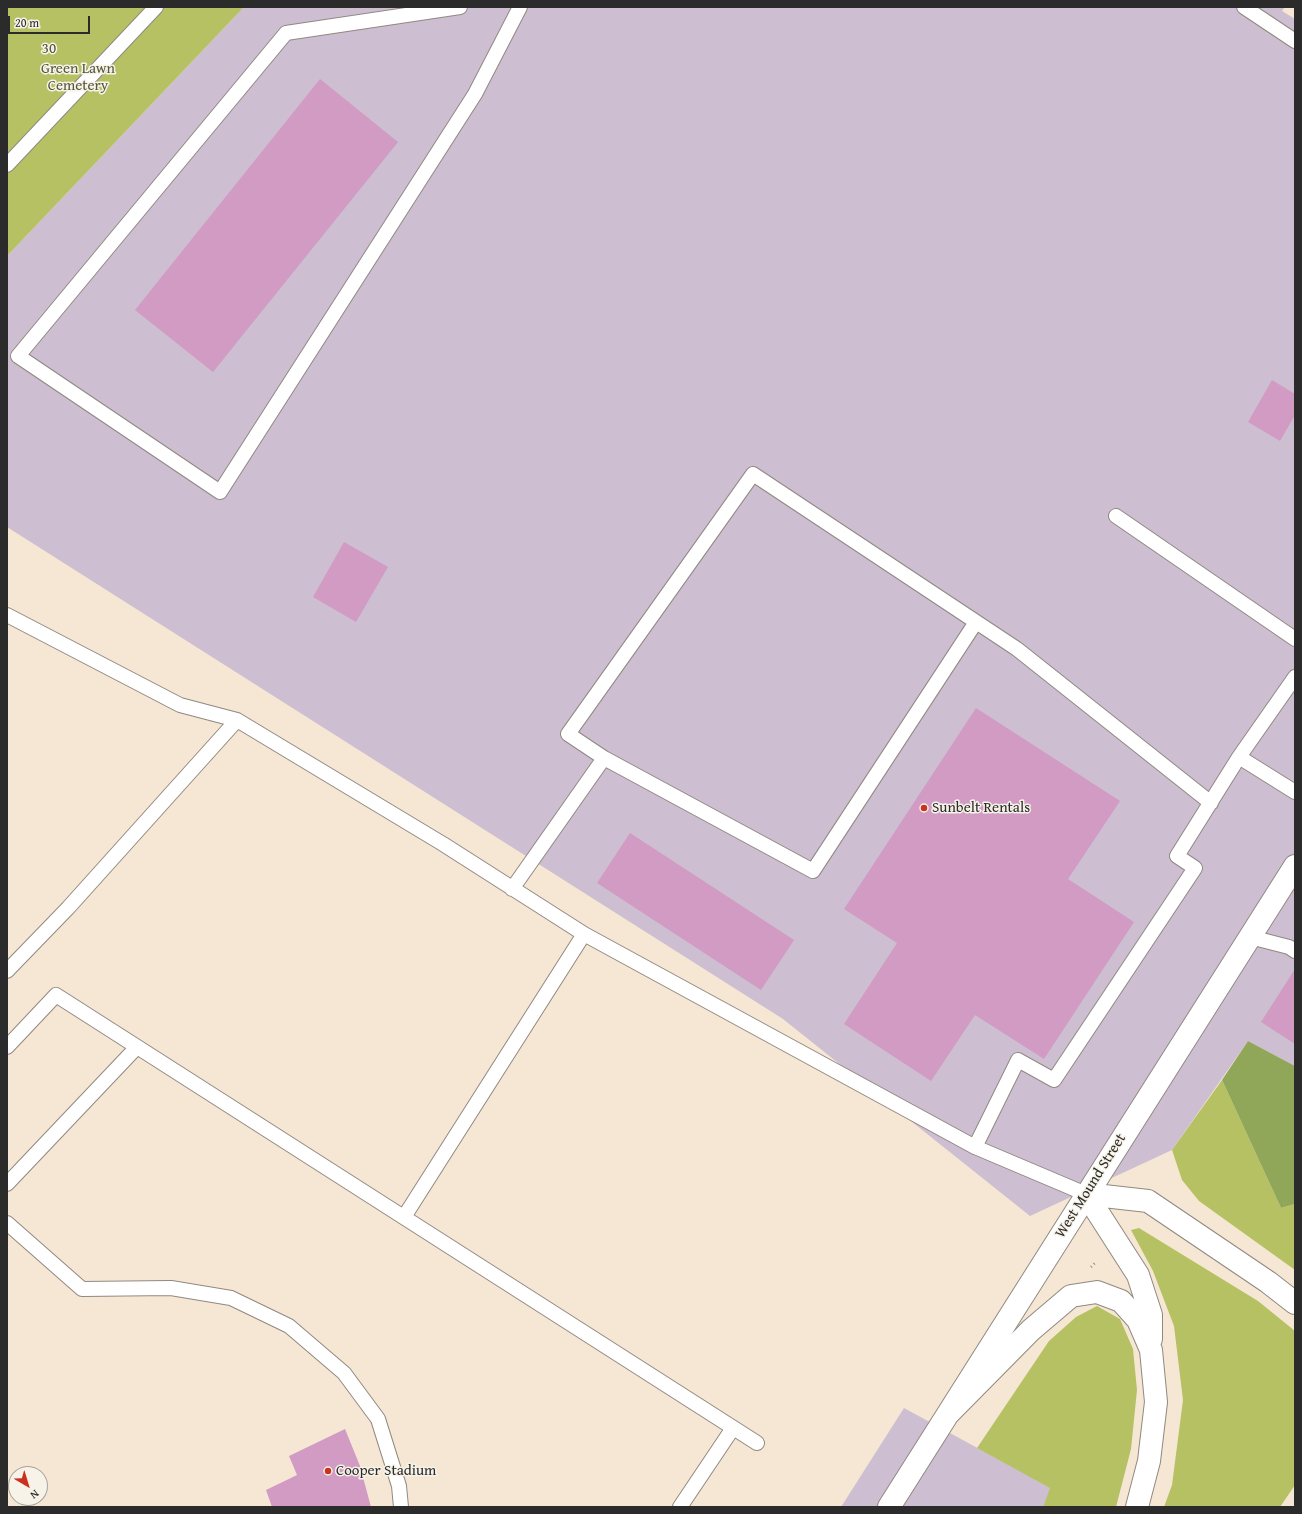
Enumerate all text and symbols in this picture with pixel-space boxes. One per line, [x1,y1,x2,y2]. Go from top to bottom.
scale bar [10,8,92,34]
text: 20 m [15,14,39,31]
park label: 30 [42,40,56,58]
park label: Green Lawn Cemetery [41,60,115,95]
place label: Sunbelt Rentals [932,799,1030,817]
marker: Sunbelt Rentals [919,803,929,813]
street label: West Mound Street [1052,1131,1130,1241]
place label: Cooper Stadium [336,1462,436,1480]
north arrow [8,1466,48,1506]
marker: Cooper Stadium [323,1466,333,1476]
text: N [27,1486,43,1503]

